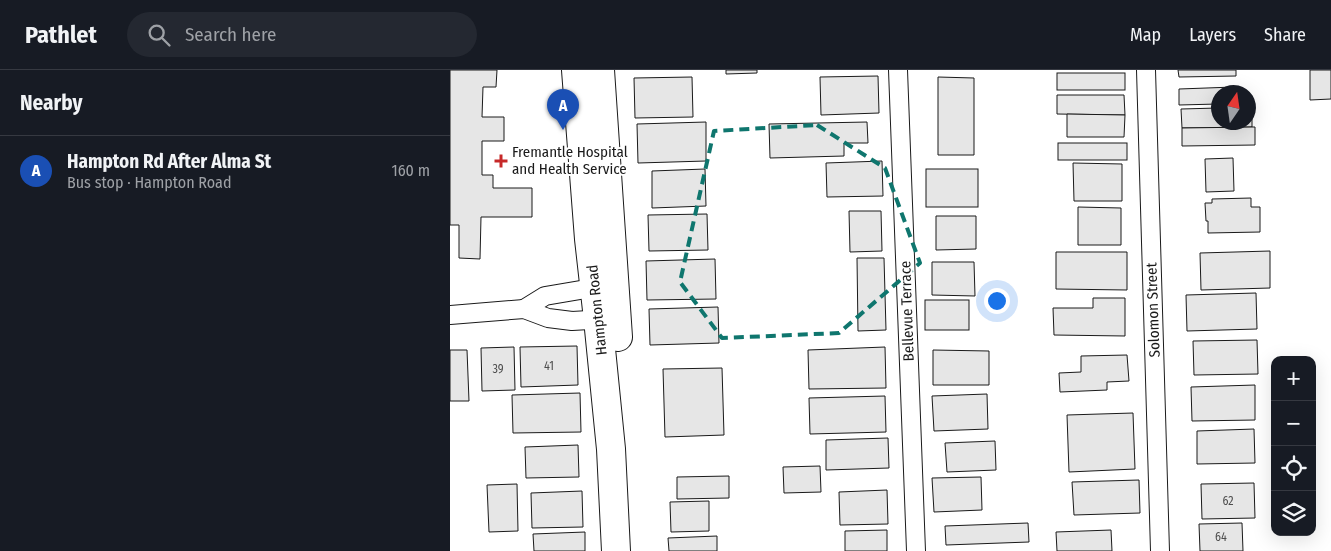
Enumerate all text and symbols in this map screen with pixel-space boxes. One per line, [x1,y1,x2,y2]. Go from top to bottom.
search box [127,12,477,57]
text: Pathlet [25,21,97,49]
icon: search [145,21,173,49]
text: Search here [185,23,276,46]
text: Map [1130,24,1161,46]
text: Layers [1189,24,1236,46]
text: Share [1264,24,1306,46]
north arrow [1211,85,1256,130]
pin: A [547,89,579,130]
text: Nearby [20,90,82,116]
place label: Fremantle Hospital and Health Service [512,143,628,178]
text: Hampton Rd After Alma St [67,150,271,173]
marker: Fremantle Hospital and Health Service [494,154,508,168]
text: A [32,161,40,180]
text: 160 m [391,161,430,180]
text: Bus stop · Hampton Road [67,173,232,192]
street label: Bellevue Terrace [896,260,918,362]
street label: Solomon Street [1142,262,1164,358]
street label: Hampton Road [583,264,611,356]
your location [984,288,1010,314]
map controls [1271,356,1316,536]
button: + [1271,356,1316,401]
house number: 41 [544,359,554,373]
house number: 39 [492,362,504,376]
button: − [1271,401,1316,446]
button: locate [1271,446,1316,491]
button: layers [1271,491,1316,536]
house number: 62 [1222,494,1234,508]
house number: 64 [1215,530,1227,544]

